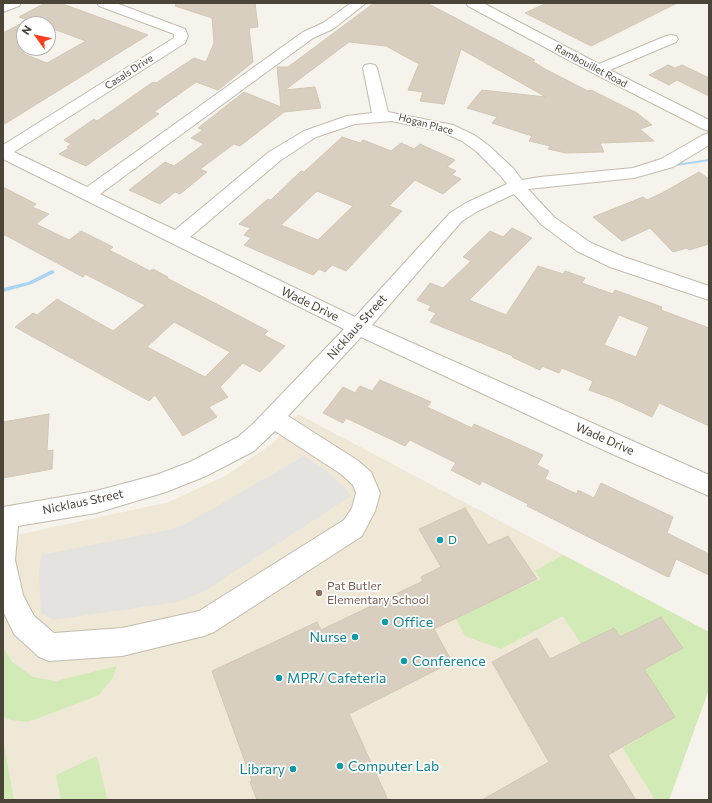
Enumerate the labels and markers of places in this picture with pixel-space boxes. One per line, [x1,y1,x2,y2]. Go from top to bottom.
place label: D [448,533,457,547]
marker: D [435,535,445,545]
place label: Pat Butler Elementary School [327,579,429,607]
marker: Pat Butler Elementary School [314,588,324,598]
place label: Office [393,614,433,630]
marker: Office [380,617,390,627]
place label: Nurse [310,629,347,645]
marker: Nurse [350,632,360,642]
place label: Conference [412,653,486,669]
marker: Conference [399,656,409,666]
place label: MPR/ Cafeteria [287,670,386,686]
marker: MPR/ Cafeteria [274,673,284,683]
place label: Computer Lab [348,758,439,774]
place label: Library [239,761,285,777]
marker: Computer Lab [335,761,345,771]
marker: Library [288,764,298,774]

